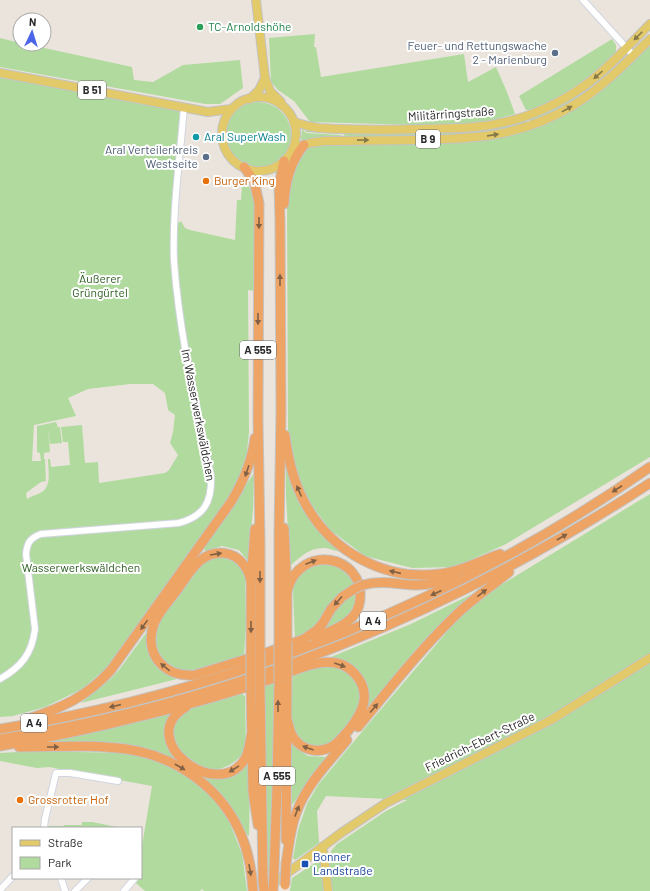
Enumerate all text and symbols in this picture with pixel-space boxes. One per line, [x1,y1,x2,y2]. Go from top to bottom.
north arrow [12,12,52,52]
text: N [29,15,37,28]
place label: TC-Arnoldshöhe [208,19,292,33]
marker: TC-Arnoldshöhe [195,22,205,32]
one-way arrow [633,31,643,41]
place label: Feuer- und Rettungswache 2 - Marienburg [408,38,547,66]
marker: Feuer- und Rettungswache 2 - Marienburg [550,48,560,58]
one-way arrow [592,70,603,79]
road number: B 51 [78,81,106,99]
street label: Militärringstraße [407,103,494,123]
one-way arrow [561,106,573,112]
place label: Aral SuperWash [204,129,286,143]
road number: B 9 [416,130,440,148]
marker: Aral SuperWash [191,132,201,142]
one-way arrow [487,132,499,138]
one-way arrow [357,137,369,144]
place label: Aral Verteilerkreis Westseite [105,142,198,170]
marker: Aral Verteilerkreis Westseite [201,152,211,162]
place label: Burger King [214,173,275,187]
marker: Burger King [201,176,211,186]
one-way arrow [256,217,262,230]
park label: Äußerer Grüngürtel [72,271,128,299]
one-way arrow [277,273,283,286]
one-way arrow [255,313,261,326]
road number: A 555 [240,341,276,359]
street label: Im Wasserwerkswäldchen [179,348,219,482]
one-way arrow [244,465,250,477]
one-way arrow [296,485,303,497]
one-way arrow [612,485,623,493]
one-way arrow [557,534,568,541]
one-way arrow [209,551,222,557]
one-way arrow [305,559,317,566]
park label: Wasserwerkswäldchen [22,560,140,574]
one-way arrow [388,569,400,575]
one-way arrow [257,571,263,584]
one-way arrow [477,588,487,597]
one-way arrow [430,590,441,596]
one-way arrow [334,597,343,606]
road number: A 4 [360,612,386,630]
one-way arrow [140,620,148,631]
one-way arrow [248,621,254,634]
one-way arrow [334,662,346,668]
one-way arrow [160,663,171,672]
one-way arrow [275,699,281,712]
one-way arrow [370,702,379,713]
one-way arrow [108,703,121,709]
street label: Friedrich-Ebert-Straße [422,708,537,774]
road number: A 4 [21,714,47,732]
one-way arrow [47,744,60,750]
one-way arrow [301,744,313,750]
one-way arrow [174,763,186,770]
one-way arrow [228,765,240,772]
road number: A 555 [259,767,295,785]
place label: Grossrotter Hof [28,792,109,806]
marker: Grossrotter Hof [15,795,25,805]
one-way arrow [294,805,300,817]
legend [12,827,142,879]
text: Straße [48,835,83,849]
place label: Bonner Landstraße [313,849,373,877]
text: Park [48,855,72,869]
marker: Bonner Landstraße [300,859,310,869]
one-way arrow [248,864,254,876]

